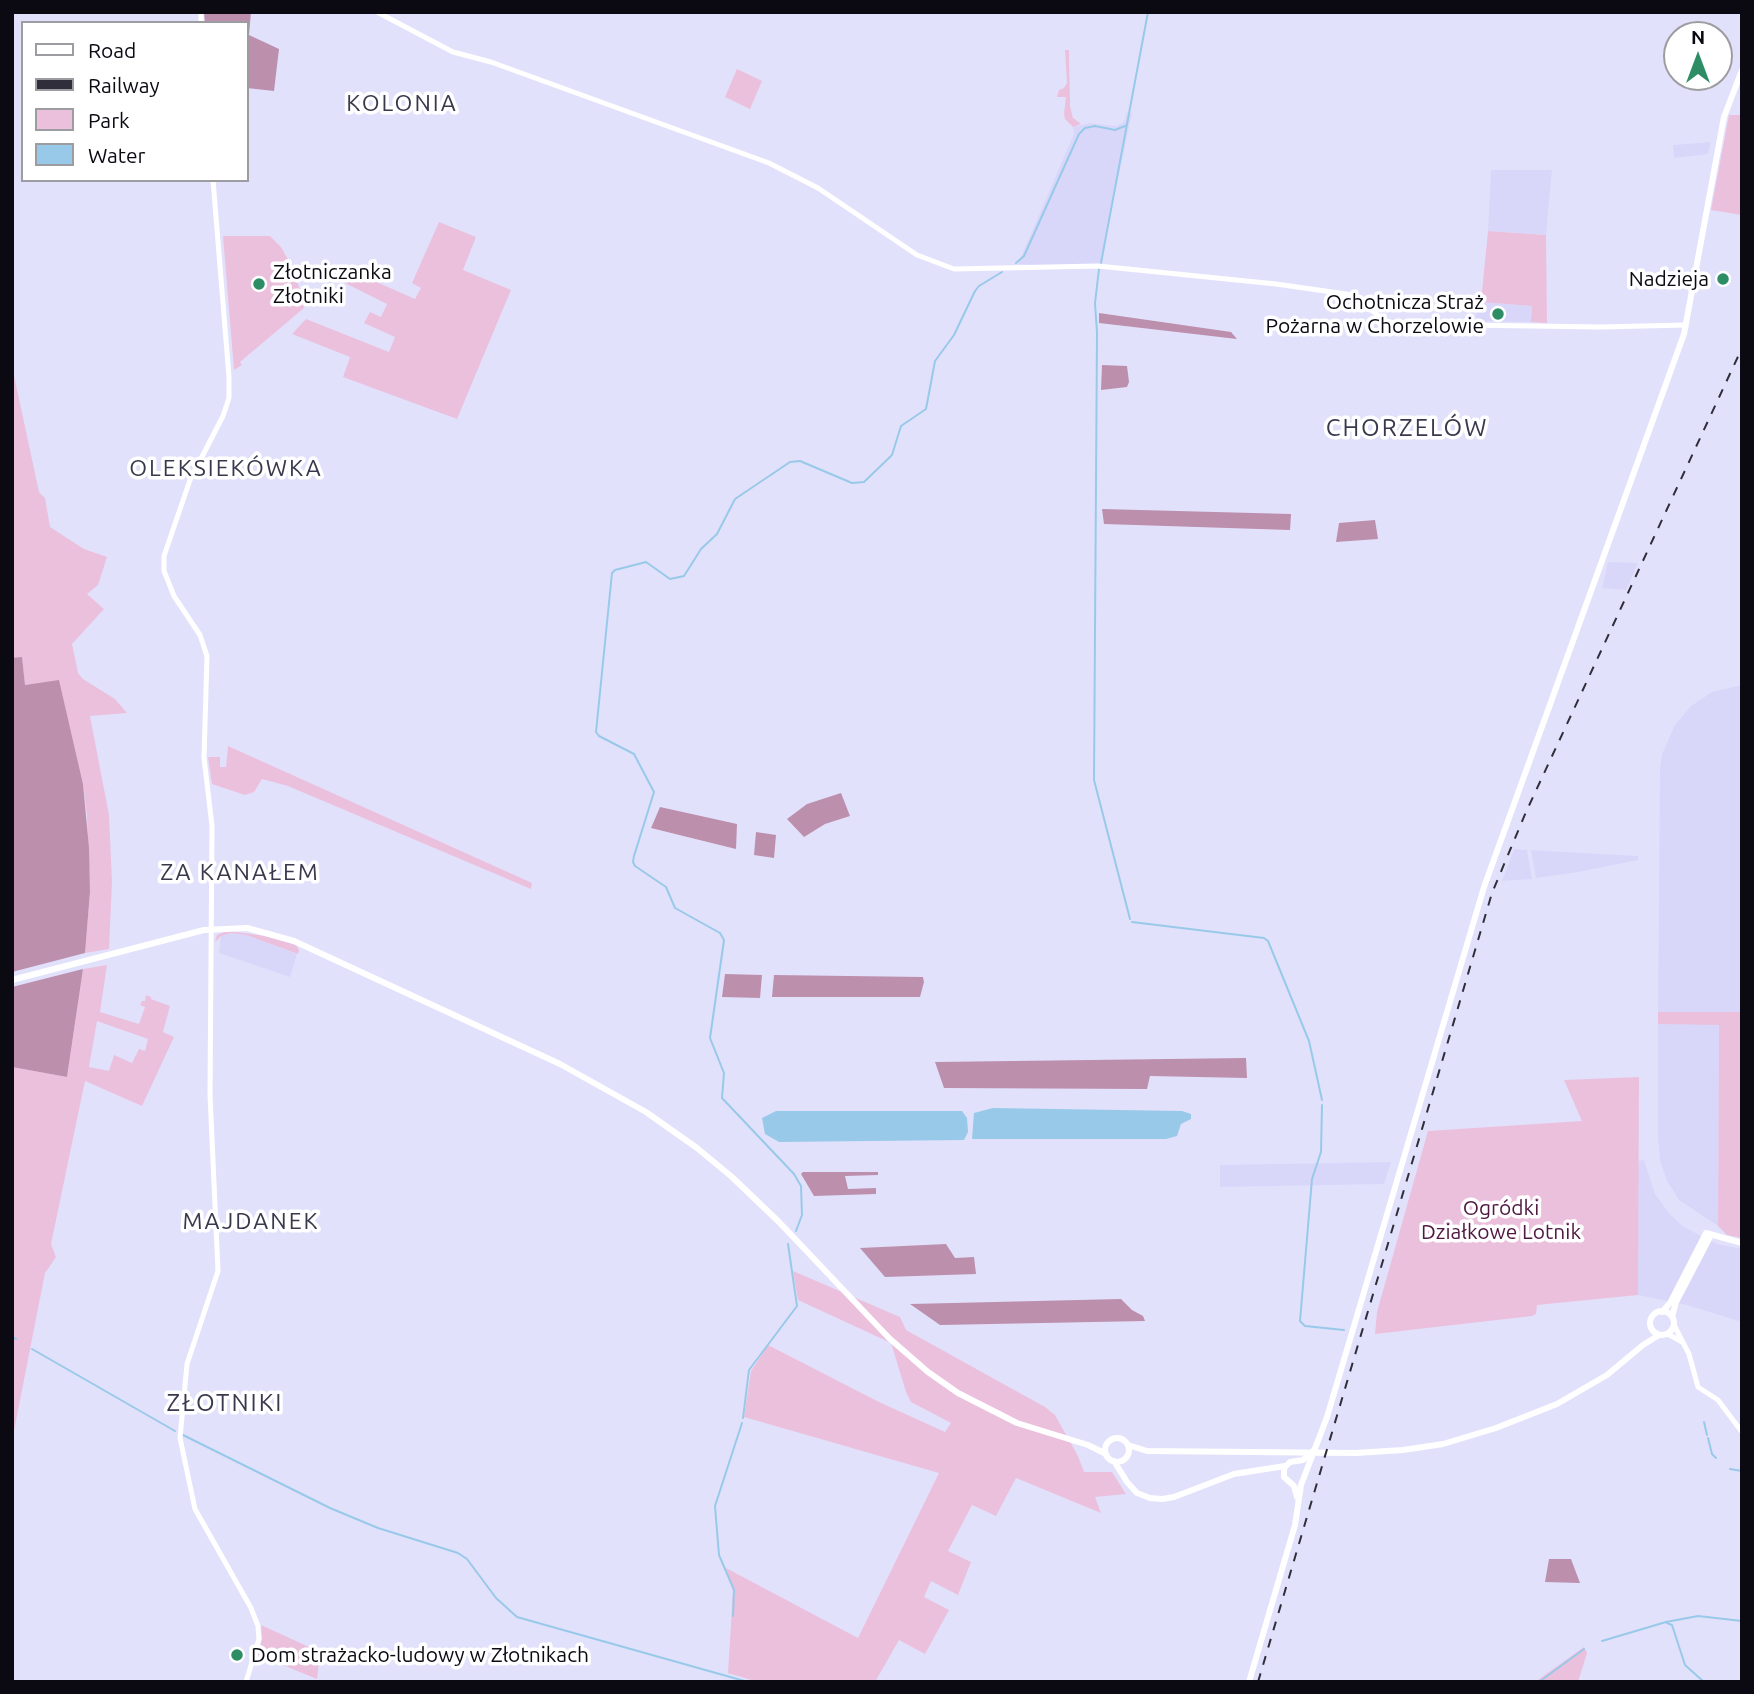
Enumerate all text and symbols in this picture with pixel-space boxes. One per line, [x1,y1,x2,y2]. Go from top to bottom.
legend [21,21,248,182]
north arrow [1663,21,1733,91]
text: N [1691,26,1705,48]
text: Road [88,38,136,62]
text: Railway [88,73,160,97]
district label: KOLONIA [347,89,457,117]
text: Park [88,108,130,132]
text: Water [88,143,146,167]
place label: Złotniczanka Złotniki [273,259,392,309]
place label: Nadzieja [1629,266,1709,292]
marker: Nadzieja [1715,271,1731,287]
marker: Złotniczanka Złotniki [251,276,267,292]
place label: Ochotnicza Straż Pożarna w Chorzelowie [1266,289,1484,339]
marker: Ochotnicza Straż Pożarna w Chorzelowie [1490,306,1506,322]
district label: CHORZELÓW [1327,414,1487,442]
district label: OLEKSIEKÓWKA [131,454,321,482]
district label: ZA KANAŁEM [161,858,319,886]
park label: Ogródki Działkowe Lotnik [1421,1195,1581,1245]
district label: MAJDANEK [183,1207,319,1235]
district label: ZŁOTNIKI [167,1389,283,1417]
place label: Dom strażacko-ludowy w Złotnikach [251,1642,589,1668]
marker: Dom strażacko-ludowy w Złotnikach [229,1647,245,1663]

